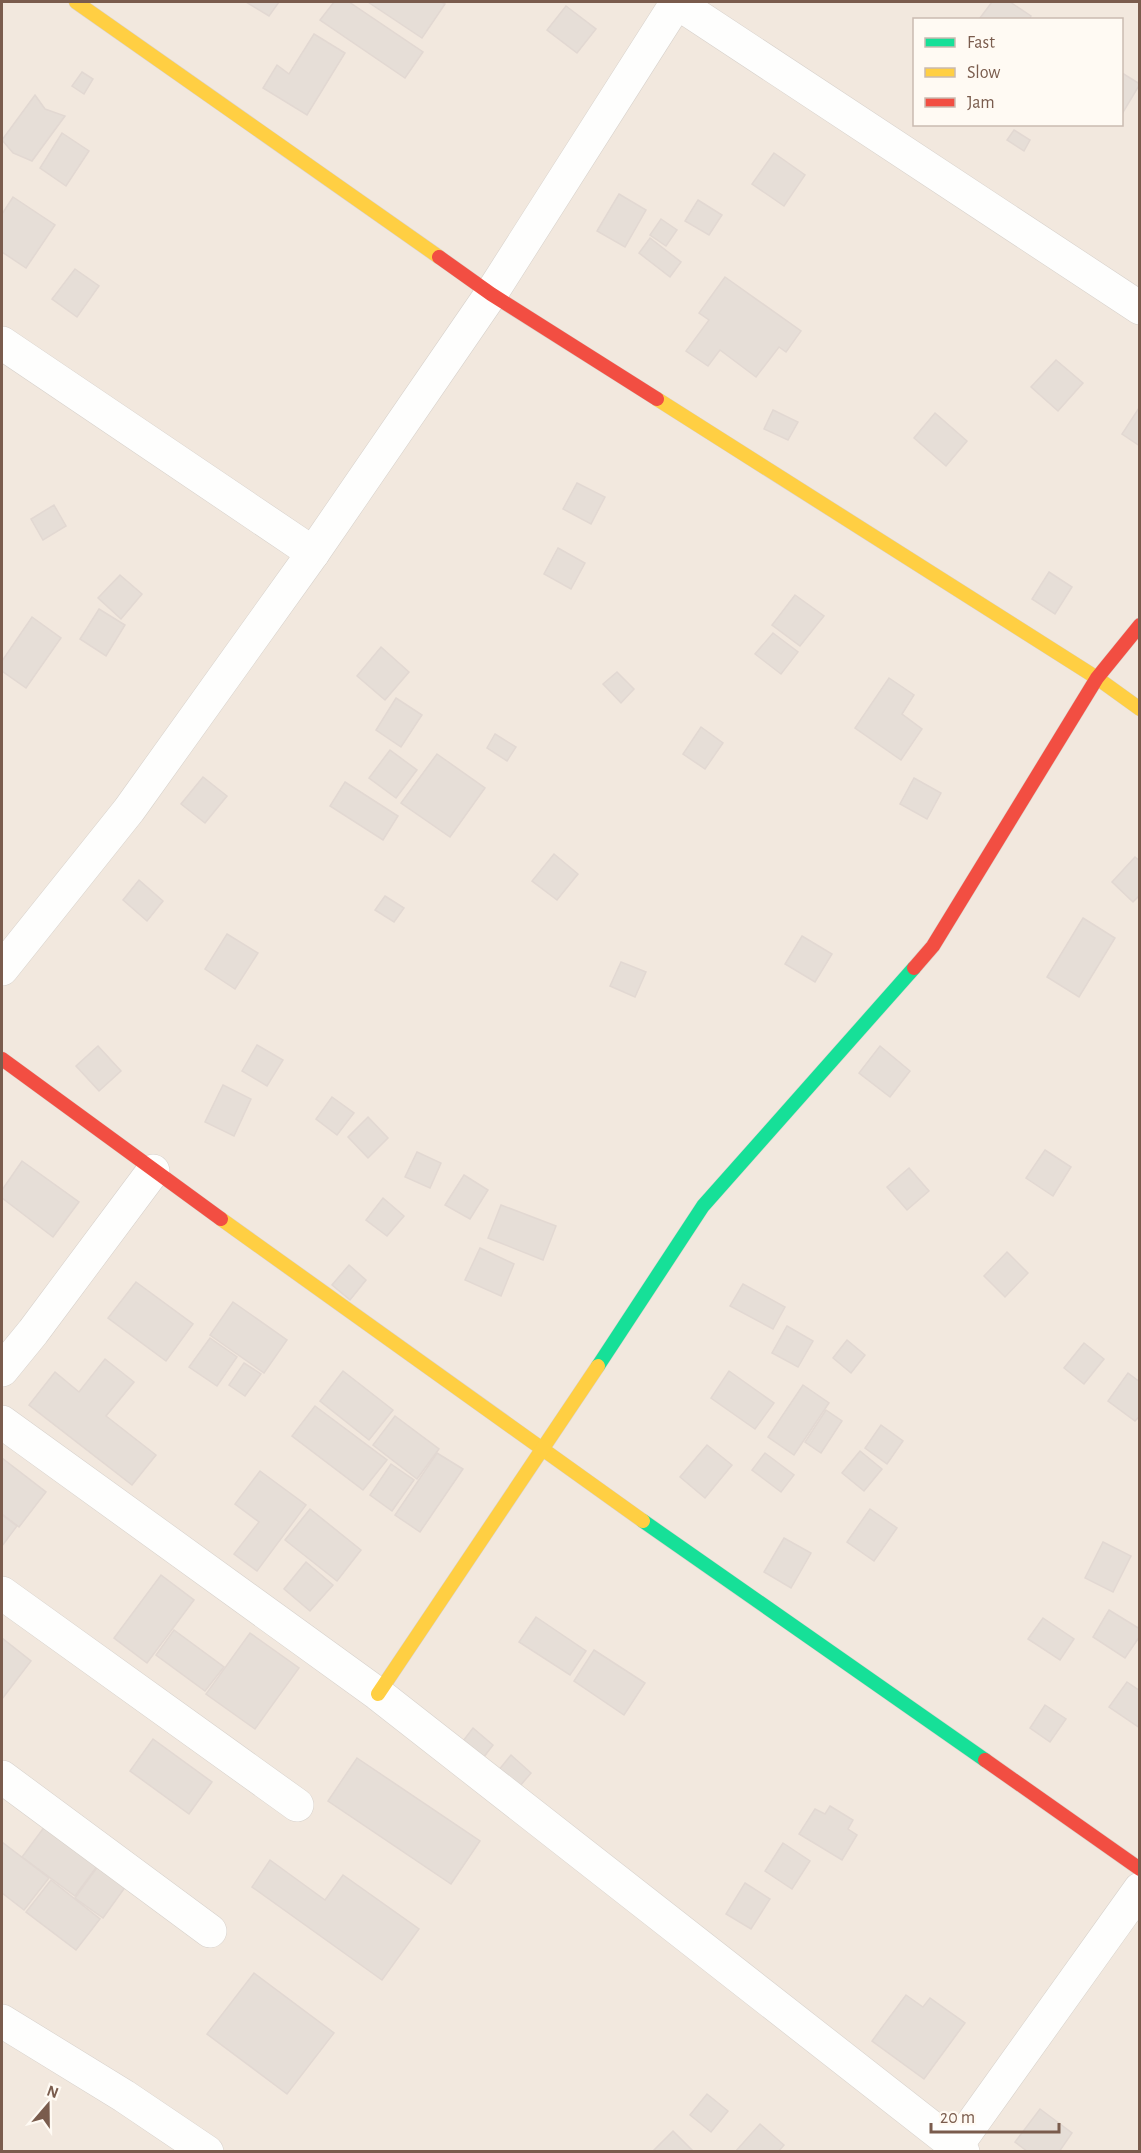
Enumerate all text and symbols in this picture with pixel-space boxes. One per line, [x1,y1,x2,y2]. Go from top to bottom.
legend [913,18,1123,126]
text: Fast [967,34,995,52]
text: Slow [967,64,1000,82]
text: Jam [967,94,995,112]
north arrow [18,2075,78,2135]
text: N [45,2082,61,2101]
scale bar [931,2096,1058,2134]
text: 20 m [940,2109,975,2127]

